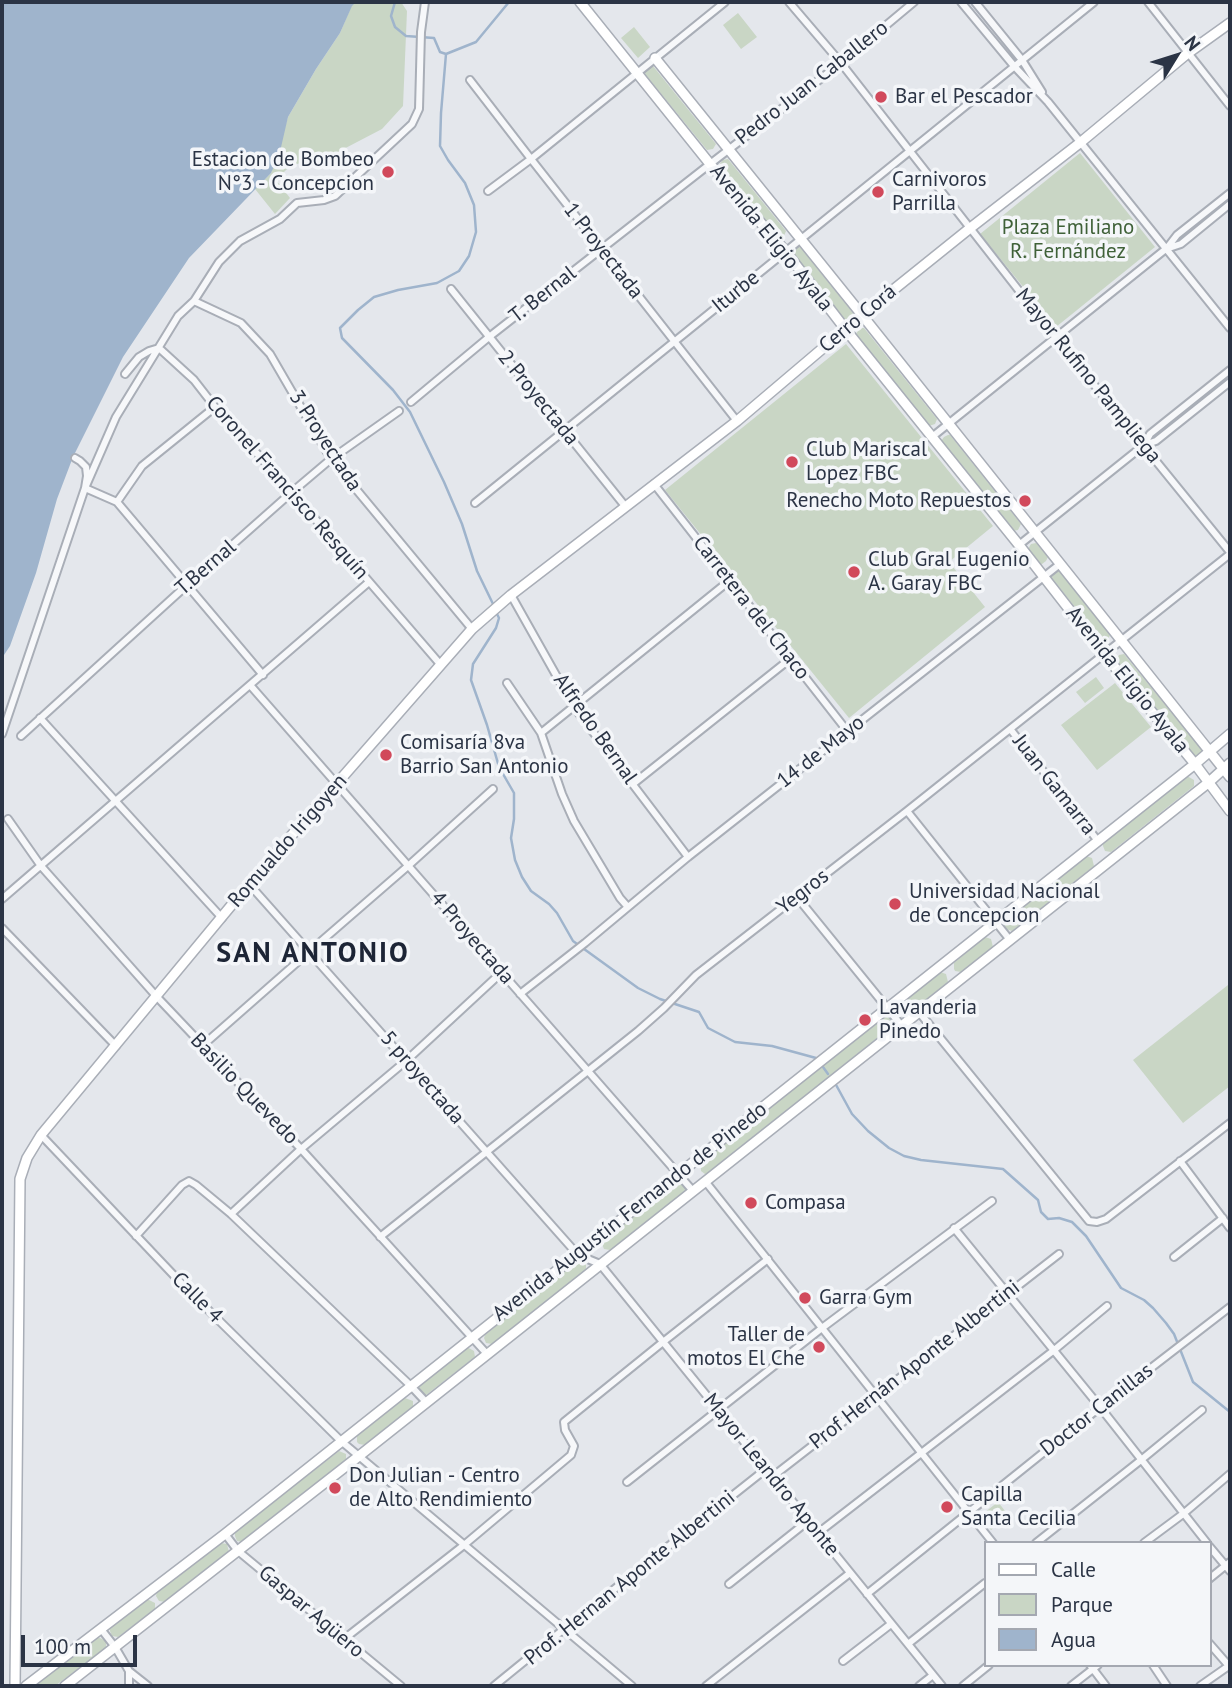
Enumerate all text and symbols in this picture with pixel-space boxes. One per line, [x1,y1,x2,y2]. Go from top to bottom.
street label: Pedro Juan Caballero [731,15,893,151]
north arrow [1141,21,1211,91]
text: N [1179,31,1206,55]
place label: Bar el Pescador [895,84,1033,110]
marker: Bar el Pescador [873,89,889,105]
place label: Estacion de Bombeo N°3 - Concepcion [192,147,374,197]
street label: Avenida Eligio Ayala [704,159,838,317]
marker: Estacion de Bombeo N°3 - Concepcion [380,164,396,180]
place label: Carnivoros Parrilla [892,167,987,217]
marker: Carnivoros Parrilla [870,184,886,200]
street label: 1 Proyectada [558,198,648,304]
park label: Plaza Emiliano R. Fernández [1002,215,1134,265]
street label: T. Bernal [505,261,581,329]
street label: Iturbe [707,265,765,319]
street label: Cerro Corá [814,279,902,359]
street label: Mayor Rufino Pampliega [1010,284,1166,468]
street label: 2 Proyectada [492,345,584,451]
street label: 3 Proyectada [283,386,367,496]
street label: Coronel Francisco Resquín [200,391,374,585]
place label: Club Mariscal Lopez FBC [806,437,927,487]
marker: Club Mariscal Lopez FBC [784,454,800,470]
place label: Renecho Moto Repuestos [786,488,1011,514]
marker: Renecho Moto Repuestos [1017,493,1033,509]
street label: Carretera del Chaco [687,531,815,685]
street label: T.Bernal [171,535,241,601]
place label: Club Gral Eugenio A. Garay FBC [868,547,1029,597]
marker: Club Gral Eugenio A. Garay FBC [846,564,862,580]
street label: Avenida Eligio Ayala [1060,601,1194,759]
street label: Alfredo Bernal [548,669,642,789]
street label: 14 de Mayo [772,710,870,794]
place label: Comisaría 8va Barrio San Antonio [400,730,568,780]
street label: Juan Gamarra [1007,730,1101,840]
marker: Comisaría 8va Barrio San Antonio [378,747,394,763]
street label: Romualdo Irigoyen [223,769,353,913]
street label: Yegros [772,864,834,920]
place label: Universidad Nacional de Concepcion [909,879,1100,929]
street label: 4 Proyectada [425,886,519,990]
marker: Universidad Nacional de Concepcion [887,896,903,912]
district label: SAN ANTONIO [218,937,408,971]
place label: Lavanderia Pinedo [879,995,977,1045]
marker: Lavanderia Pinedo [857,1012,873,1028]
street label: 5 proyectada [375,1026,469,1130]
street label: Basilio Quevedo [185,1028,303,1150]
street label: Avenida Augustín Fernando de Pinedo [488,1097,772,1327]
place label: Compasa [765,1190,846,1216]
marker: Compasa [743,1195,759,1211]
street label: Calle 4 [166,1267,228,1329]
street label: Prof Hernán Aponte Albertini [805,1275,1025,1455]
place label: Garra Gym [819,1285,912,1311]
marker: Garra Gym [797,1290,813,1306]
place label: Taller de motos El Che [687,1322,805,1372]
marker: Taller de motos El Che [811,1339,827,1355]
street label: Doctor Canillas [1036,1358,1158,1462]
street label: Mayor Leandro Aponte [698,1389,844,1561]
place label: Don Julian - Centro de Alto Rendimiento [349,1463,532,1513]
marker: Don Julian - Centro de Alto Rendimiento [327,1480,343,1496]
place label: Capilla Santa Cecilia [961,1482,1076,1532]
street label: Prof. Hernan Aponte Albertini [519,1485,741,1671]
marker: Capilla Santa Cecilia [939,1499,955,1515]
legend [984,1541,1211,1667]
text: Calle [1051,1556,1096,1583]
street label: Gaspar Agüero [253,1560,369,1664]
text: Parque [1051,1591,1113,1618]
scale bar [24,1622,140,1666]
text: Agua [1051,1626,1096,1653]
text: 100 m [34,1633,91,1660]

